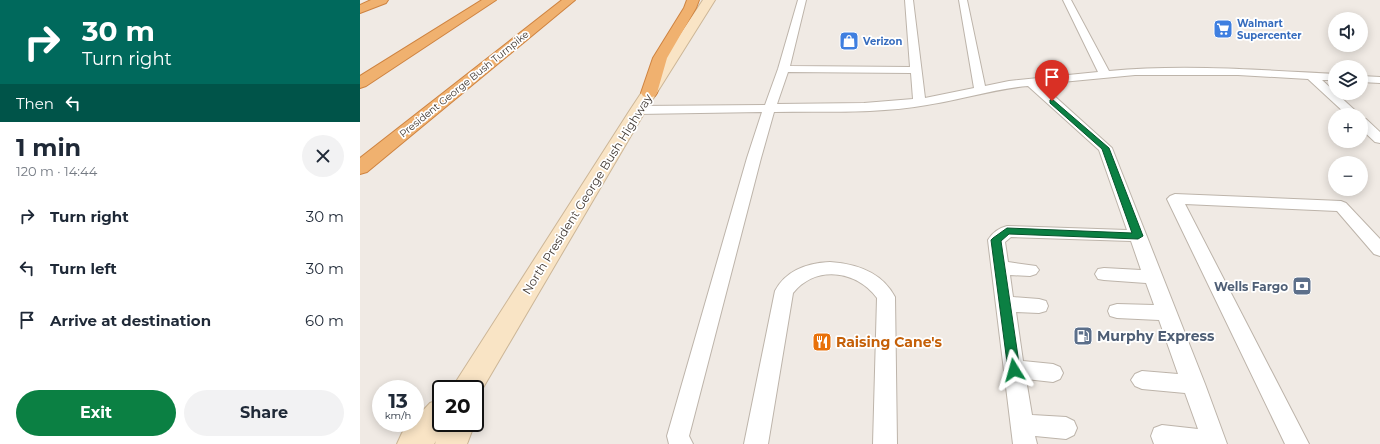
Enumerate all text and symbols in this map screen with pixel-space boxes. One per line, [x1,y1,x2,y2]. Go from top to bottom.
map controls [1328,12,1368,196]
button: sound [1328,12,1368,52]
text: 30 m [82,14,155,48]
icon: right [16,16,68,68]
place label: Walmart Supercenter [1237,17,1302,42]
supermarket icon: Walmart Supercenter [1212,18,1234,40]
street label: President George Bush Turnpike [397,28,531,140]
shop icon: Verizon [838,30,860,52]
place label: Verizon [862,35,902,48]
text: Turn right [82,48,172,70]
pin [1035,60,1069,101]
button: layers [1328,60,1368,100]
icon: arrive [1041,66,1063,88]
street label: North President George Bush Highway [519,91,656,297]
icon: left [62,92,84,114]
text: Then [16,94,54,113]
button: + [1328,108,1368,148]
text: 1 min [16,133,81,162]
button: close [302,135,344,177]
button: − [1328,156,1368,196]
text: 120 m · 14:44 [16,163,97,179]
icon: right [16,205,38,227]
text: Turn right [50,207,129,226]
text: 30 m [306,207,344,226]
icon: left [16,257,38,279]
text: Turn left [50,259,117,278]
text: 30 m [306,259,344,278]
bank icon: Wells Fargo [1291,275,1313,297]
place label: Wells Fargo [1214,279,1288,294]
icon: arrive [16,309,38,331]
text: Arrive at destination [50,311,211,330]
text: 60 m [305,311,344,330]
fuel station icon: Murphy Express [1072,325,1094,347]
place label: Murphy Express [1097,327,1215,345]
restaurant icon: Raising Cane's [811,331,833,353]
place label: Raising Cane's [836,333,942,351]
position arrow [993,349,1035,391]
speed limit sign: 20 [432,380,484,432]
text: 13 [388,389,408,413]
button: Exit [16,390,176,436]
button: Share [184,390,344,436]
text: km/h [385,409,411,422]

